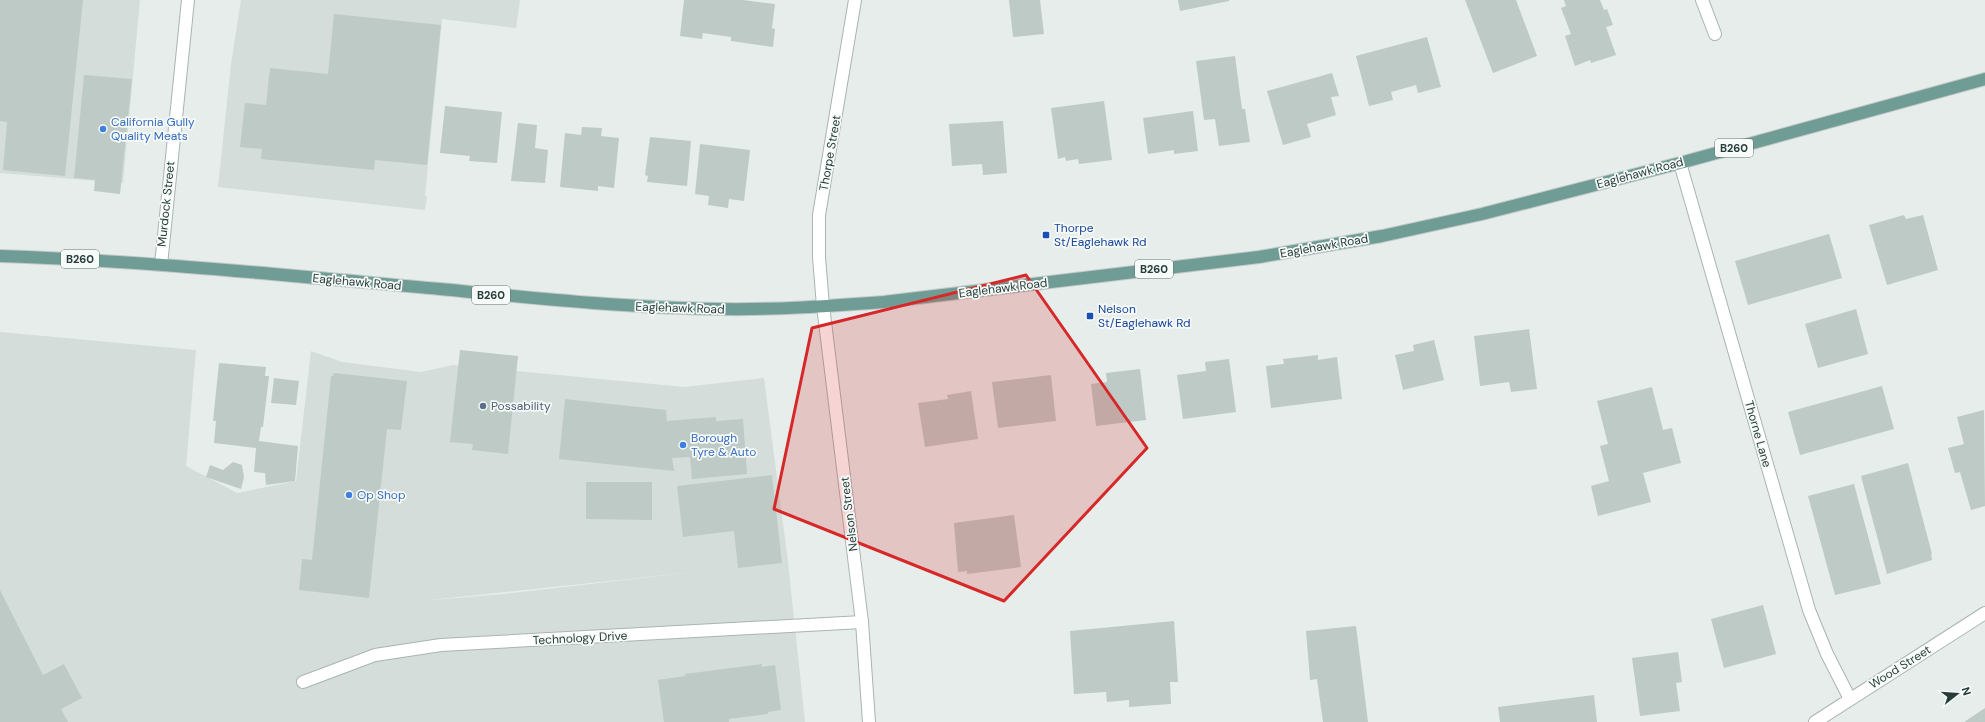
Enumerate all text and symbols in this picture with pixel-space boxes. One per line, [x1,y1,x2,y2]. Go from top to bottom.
place label: California Gully Quality Meats [111,114,195,144]
street label: Thorpe Street [815,114,845,192]
marker: California Gully Quality Meats [98,124,108,134]
road number: B260 [1715,139,1753,157]
street label: Eaglehawk Road [1595,154,1685,192]
street label: Murdock Street [154,160,178,248]
place label: Thorpe St/Eaglehawk Rd [1054,220,1147,250]
marker: Thorpe St/Eaglehawk Rd [1041,230,1051,240]
street label: Eaglehawk Road [1279,230,1369,262]
road number: B260 [61,250,99,268]
road number: B260 [1135,260,1173,278]
street label: Eaglehawk Road [312,270,402,294]
street label: Eaglehawk Road [958,275,1048,301]
road number: B260 [472,286,510,304]
street label: Eaglehawk Road [635,298,725,318]
place label: Nelson St/Eaglehawk Rd [1098,301,1191,331]
marker: Nelson St/Eaglehawk Rd [1085,311,1095,321]
place label: Possability [491,398,551,414]
street label: Thorne Lane [1741,399,1775,469]
marker: Possability [478,401,488,411]
place label: Borough Tyre & Auto [691,430,756,460]
marker: Borough Tyre & Auto [678,440,688,450]
street label: Nelson Street [836,476,862,552]
place label: Op Shop [357,487,405,503]
marker: Op Shop [344,490,354,500]
street label: Technology Drive [532,628,628,648]
street label: Wood Street [1866,642,1934,692]
north arrow [1937,674,1977,714]
text: N [1959,685,1974,697]

